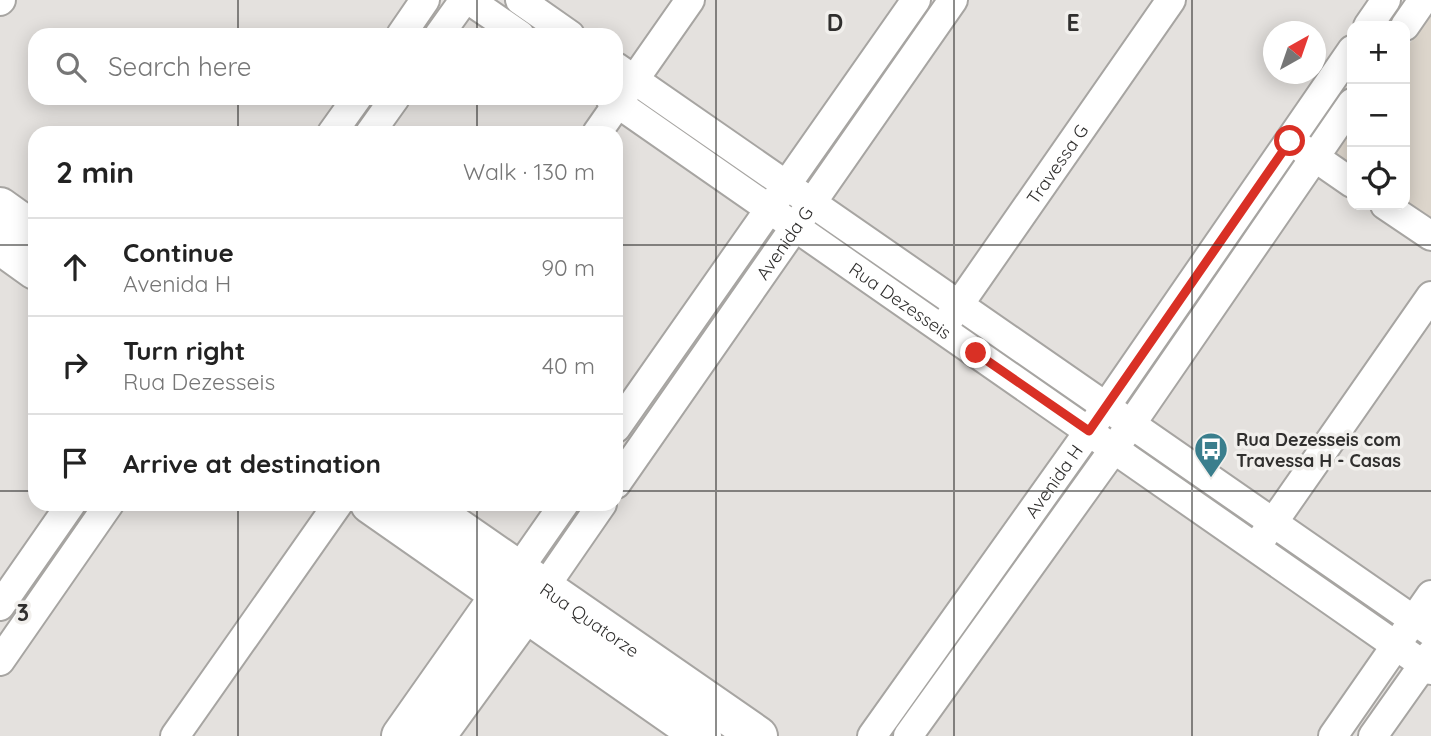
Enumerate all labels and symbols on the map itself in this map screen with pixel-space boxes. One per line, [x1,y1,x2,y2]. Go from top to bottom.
text: D [827,8,843,37]
text: E [1066,8,1080,37]
north arrow [1263,21,1326,84]
street label: Travessa G [1021,119,1093,208]
route start [1274,125,1305,156]
street label: Avenida G [750,202,818,284]
street label: Rua Dezesseis [845,257,956,344]
route end [960,337,991,368]
place label: Rua Dezesseis com Travessa H - Casas [1236,428,1401,472]
bus stop icon: Rua Dezesseis com Travessa H - Casas [1192,430,1230,479]
street label: Avenida H [1020,440,1087,522]
street label: Rua Quatorze [536,577,644,662]
text: 3 [17,598,29,627]

